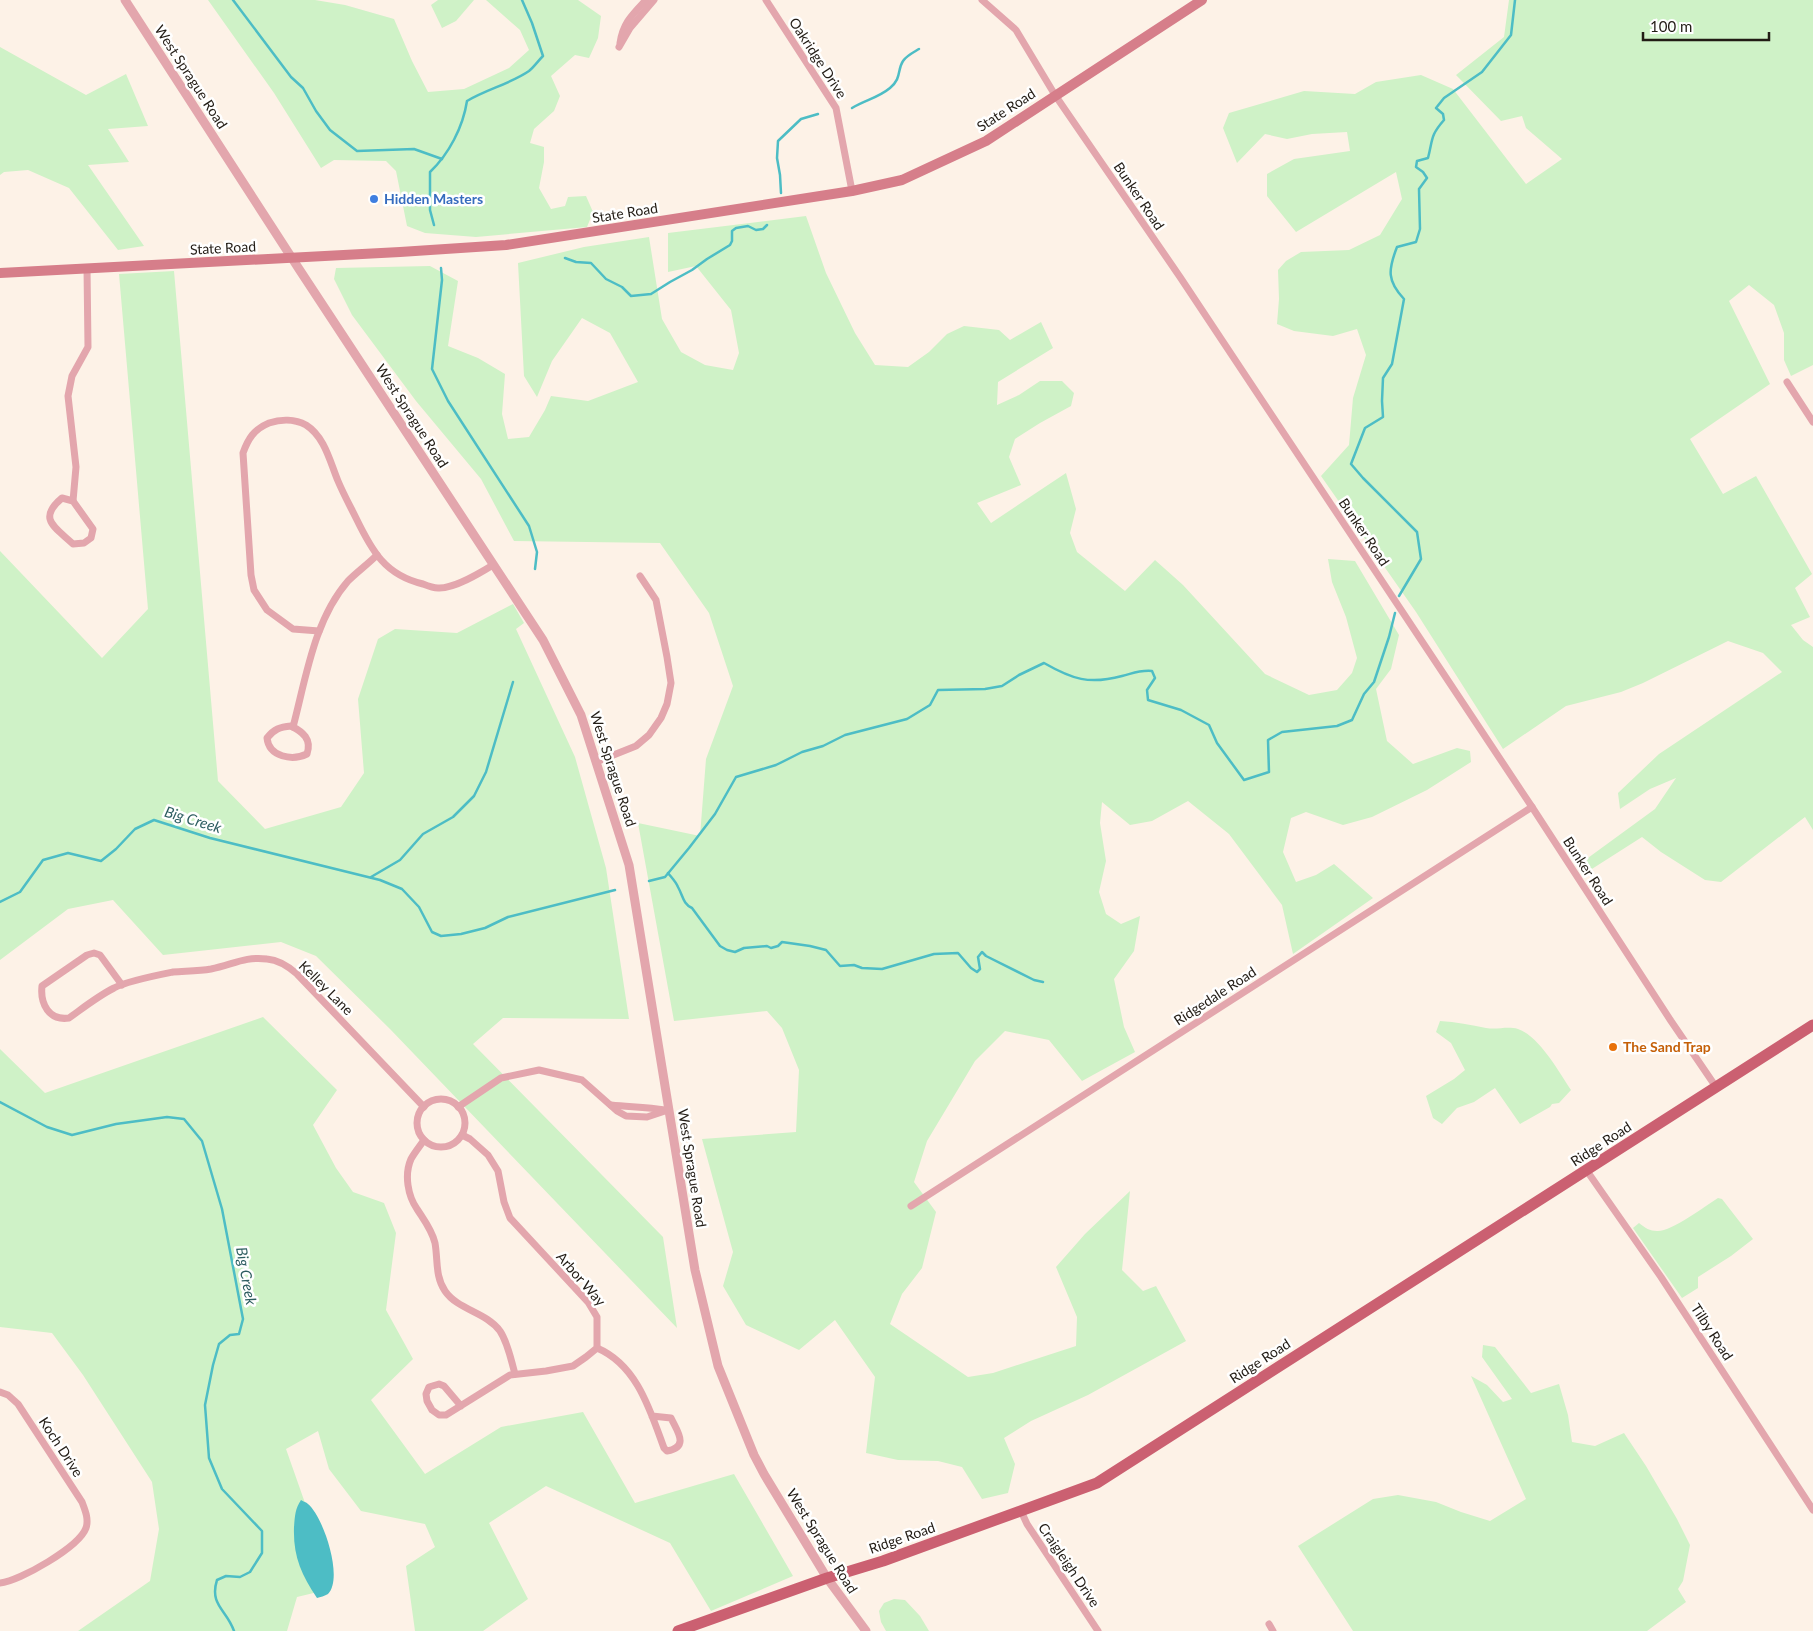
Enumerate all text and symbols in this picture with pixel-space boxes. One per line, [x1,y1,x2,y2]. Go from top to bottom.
scale bar [1643,10,1769,42]
street label: Oakridge Drive [786,14,851,101]
text: 100 m [1650,17,1692,35]
street label: West Sprague Road [152,22,231,132]
street label: State Road [973,84,1038,135]
street label: Bunker Road [1111,159,1168,233]
place label: Hidden Masters [384,190,483,207]
marker: Hidden Masters [368,193,380,205]
street label: State Road [591,199,659,226]
street label: State Road [189,237,256,258]
street label: West Sprague Road [373,361,452,471]
street label: Bunker Road [1336,495,1393,569]
street label: West Sprague Road [587,709,640,829]
water label: Big Creek [163,802,225,836]
street label: Bunker Road [1560,833,1617,908]
street label: Kelley Lane [296,957,357,1018]
street label: Ridgedale Road [1170,963,1259,1028]
place label: The Sand Trap [1623,1038,1711,1055]
marker: The Sand Trap [1607,1041,1619,1053]
street label: West Sprague Road [675,1107,710,1229]
street label: Ridge Road [1567,1118,1634,1170]
water label: Big Creek [233,1245,261,1307]
street label: Arbor Way [553,1248,610,1310]
street label: Tilby Road [1688,1300,1737,1363]
street label: Ridge Road [1226,1335,1293,1387]
street label: Koch Drive [36,1414,87,1480]
street label: West Sprague Road [783,1485,861,1596]
street label: Ridge Road [866,1518,937,1557]
street label: Craigleigh Drive [1035,1519,1104,1610]

